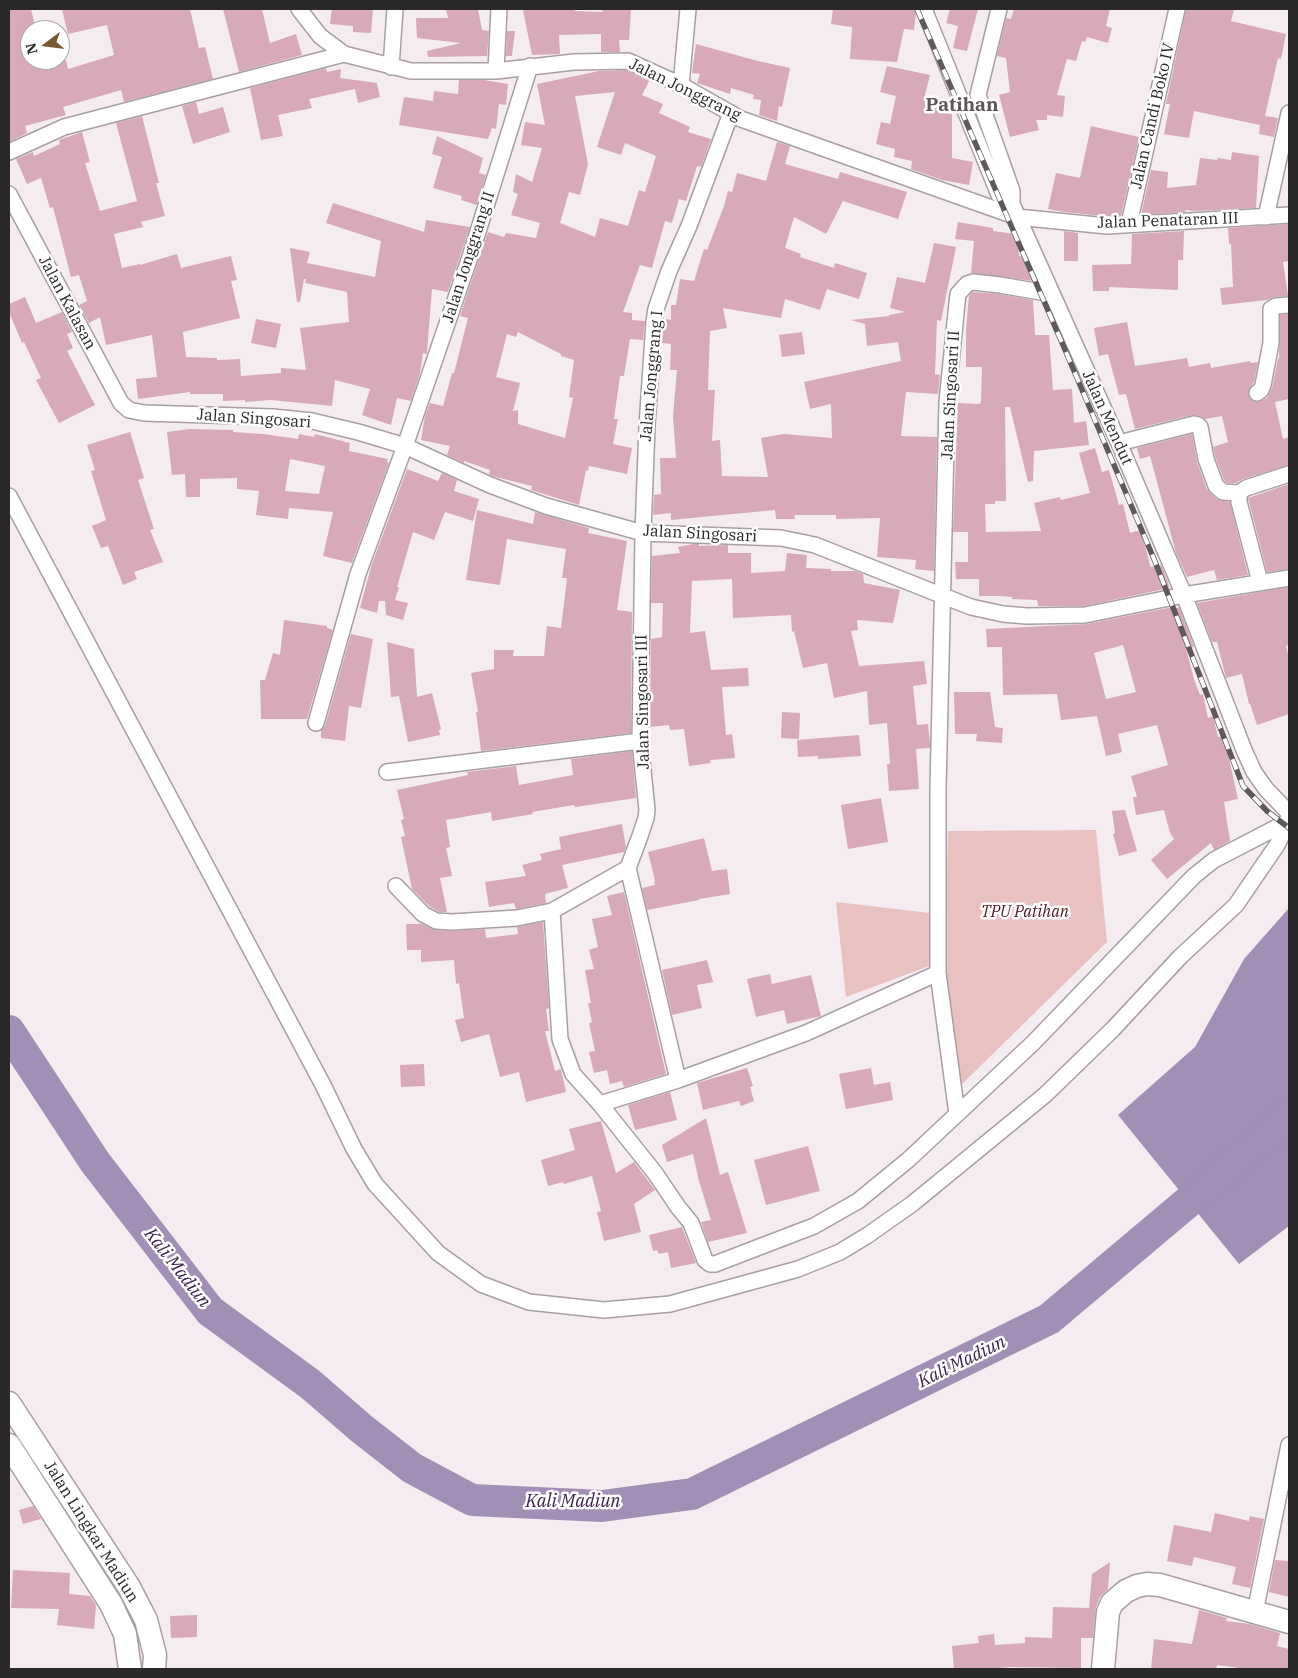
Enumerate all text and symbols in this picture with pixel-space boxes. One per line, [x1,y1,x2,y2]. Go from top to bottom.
north arrow [20,20,70,70]
text: N [21,41,42,56]
street label: Jalan Candi Boko IV [1127,41,1179,191]
street label: Jalan Jonggrang [626,55,744,125]
district label: Patihan [926,95,998,117]
street label: Jalan Jonggrang II [439,189,499,325]
street label: Jalan Penataran III [1097,209,1239,233]
street label: Jalan Kalasan [34,253,100,353]
street label: Jalan Jonggrang I [637,310,667,442]
street label: Jalan Singosari II [938,330,964,460]
street label: Jalan Mendut [1078,368,1136,468]
street label: Jalan Singosari [196,405,312,433]
street label: Jalan Singosari [642,521,758,547]
street label: Jalan Singosari III [632,634,654,770]
park label: TPU Patihan [981,902,1069,922]
water label: Kali Madiun [139,1224,215,1312]
water label: Kali Madiun [915,1331,1009,1393]
street label: Jalan Lingkar Madiun [40,1458,142,1606]
water label: Kali Madiun [525,1491,621,1513]

